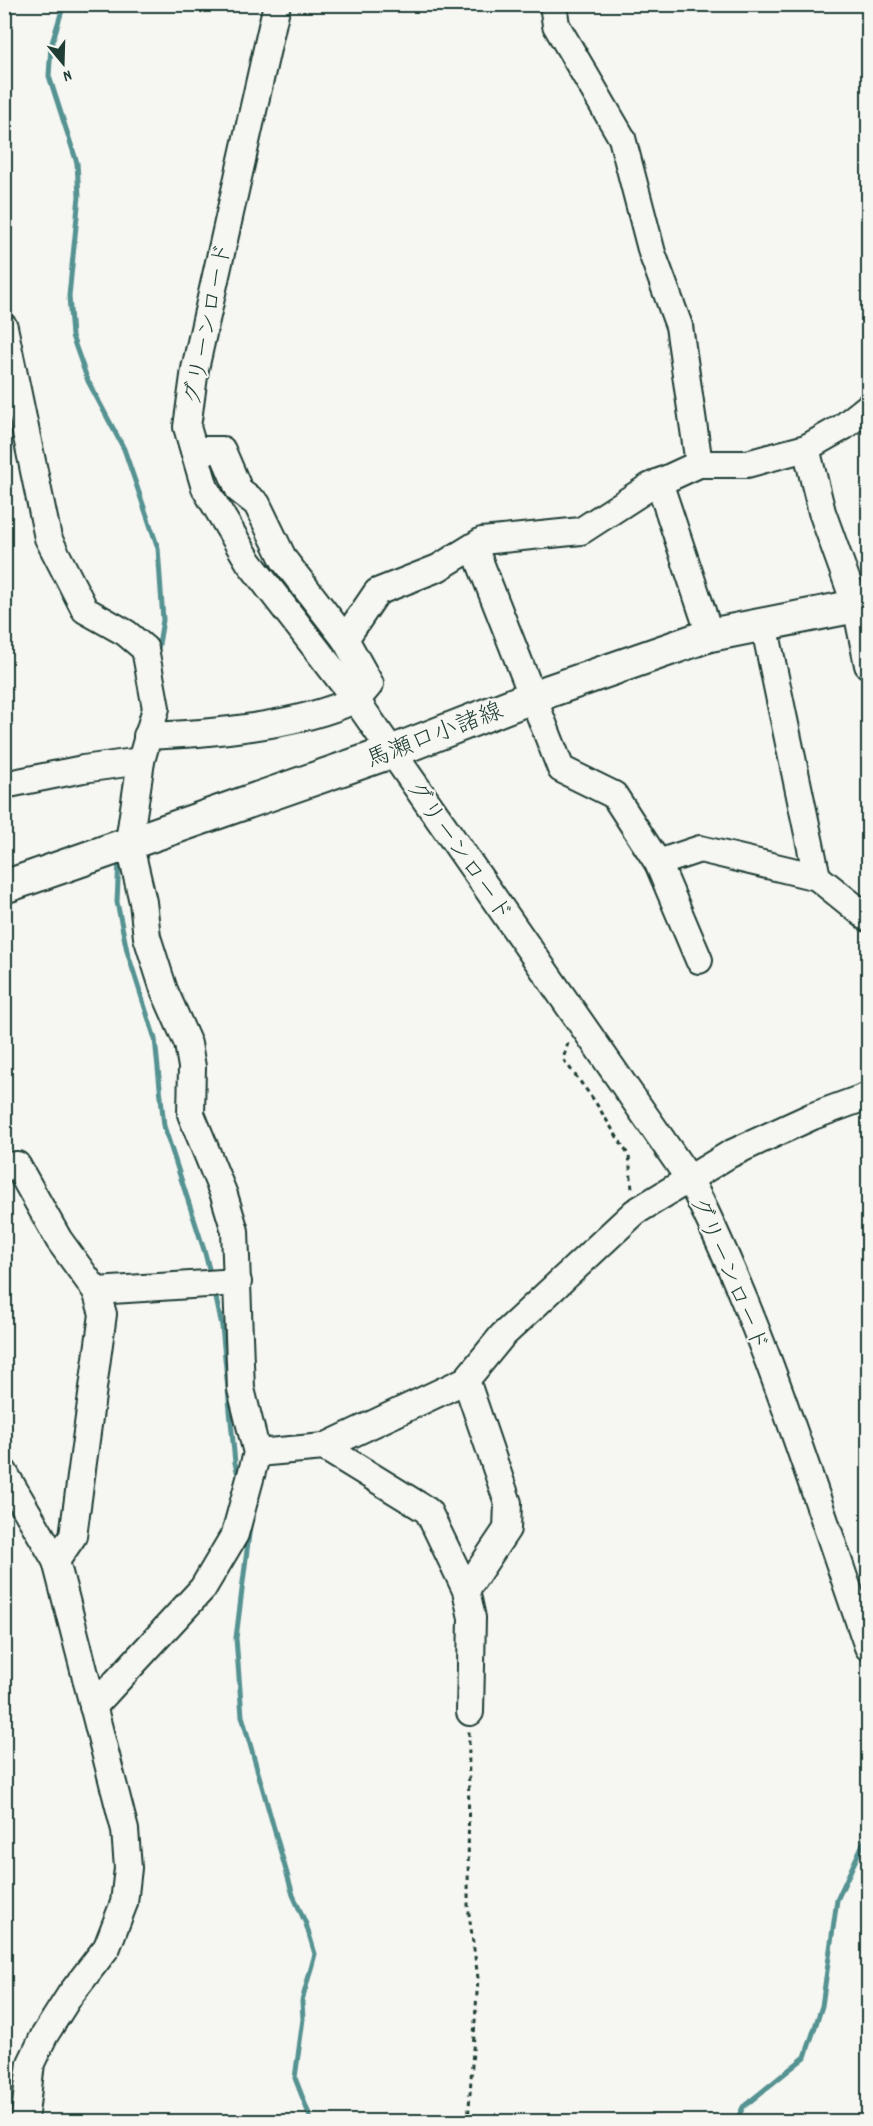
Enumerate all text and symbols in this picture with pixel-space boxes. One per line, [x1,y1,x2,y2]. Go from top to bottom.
north arrow [33,33,93,93]
text: N [59,63,75,87]
street label: グリーンロード [177,240,243,410]
street label: 馬瀬口小諸線 [362,695,508,778]
street label: グリーンロード [396,774,519,930]
street label: グリーンロード [679,1191,775,1357]

